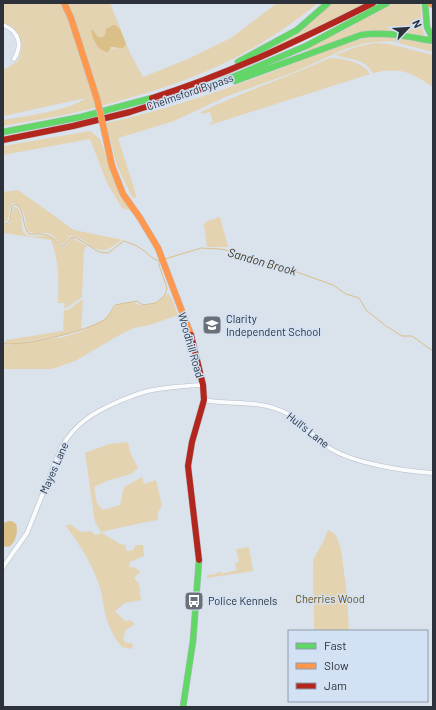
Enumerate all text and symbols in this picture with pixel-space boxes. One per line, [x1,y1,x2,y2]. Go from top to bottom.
north arrow [388,8,428,48]
text: N [410,17,425,30]
street label: Chelmsford Bypass [145,71,235,112]
water label: Sandon Brook [226,245,298,278]
street label: Woodhill Road [176,311,207,379]
place label: Clarity Independent School [226,312,321,338]
school or university icon: Clarity Independent School [201,314,223,336]
street label: Hull's Lane [284,409,332,450]
street label: Mayes Lane [36,440,71,496]
bus stop icon: Police Kennels [183,590,205,612]
park label: Cherries Wood [295,592,365,605]
place label: Police Kennels [208,594,277,607]
legend [288,630,428,702]
text: Fast [324,638,347,652]
text: Slow [324,658,349,672]
text: Jam [324,678,347,692]

